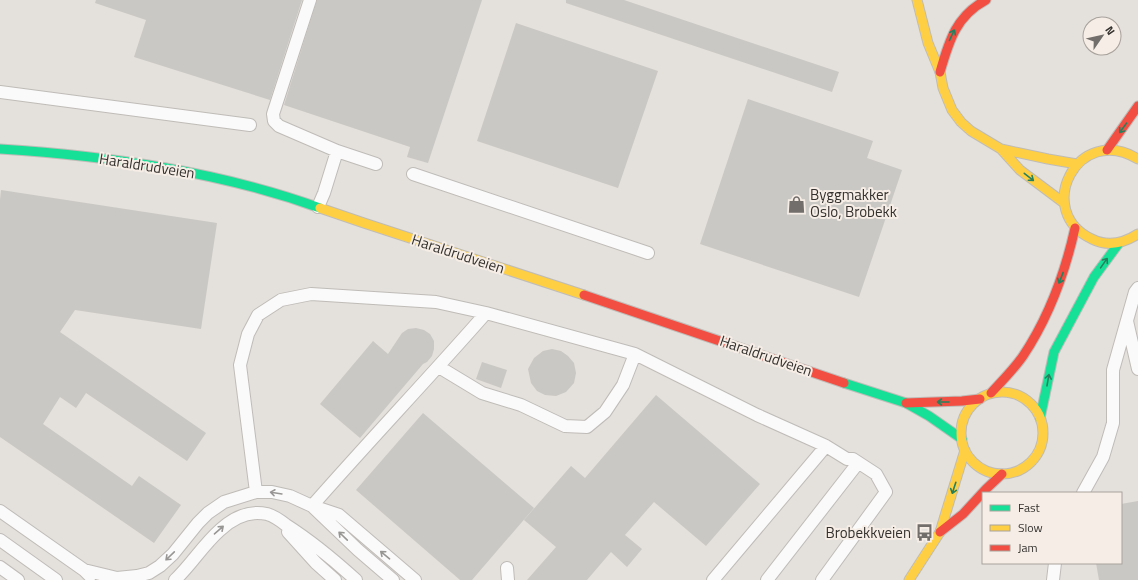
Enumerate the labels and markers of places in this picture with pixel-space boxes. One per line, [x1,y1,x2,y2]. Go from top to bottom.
place label: Byggmakker Oslo, Brobekk [810,183,897,223]
shop icon: Byggmakker Oslo, Brobekk [787,194,807,214]
place label: Brobekkveien [825,521,911,544]
bus stop icon: Brobekkveien [914,523,934,543]

